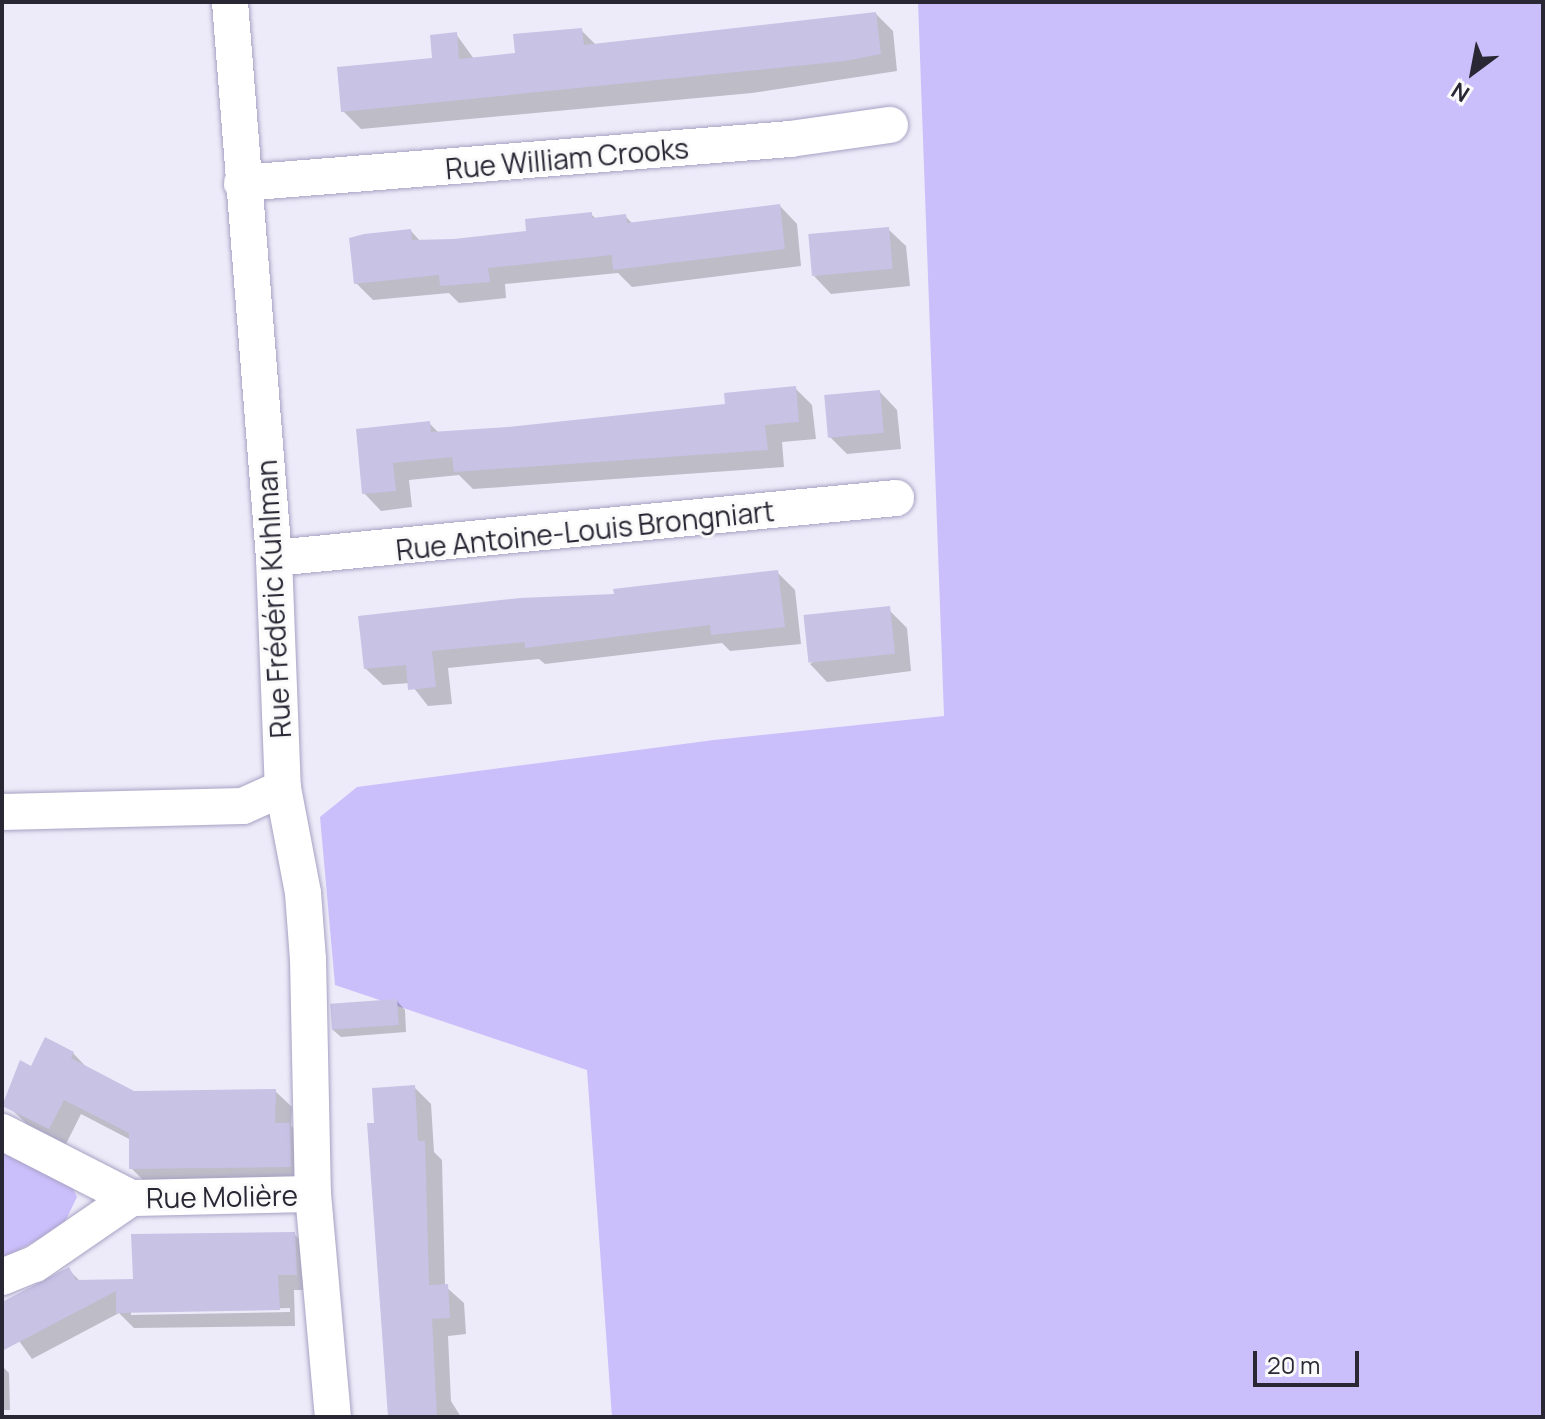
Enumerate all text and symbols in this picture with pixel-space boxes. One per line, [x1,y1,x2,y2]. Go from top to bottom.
north arrow [1433,32,1513,112]
text: N [1446,75,1475,109]
street label: Rue William Crooks [444,131,690,185]
street label: Rue Frédéric Kuhlman [249,459,297,739]
street label: Rue Antoine-Louis Brongniart [394,493,776,567]
street label: Rue Molière [146,1178,298,1214]
scale bar [1257,1335,1363,1385]
text: 20 m [1267,1348,1320,1381]

